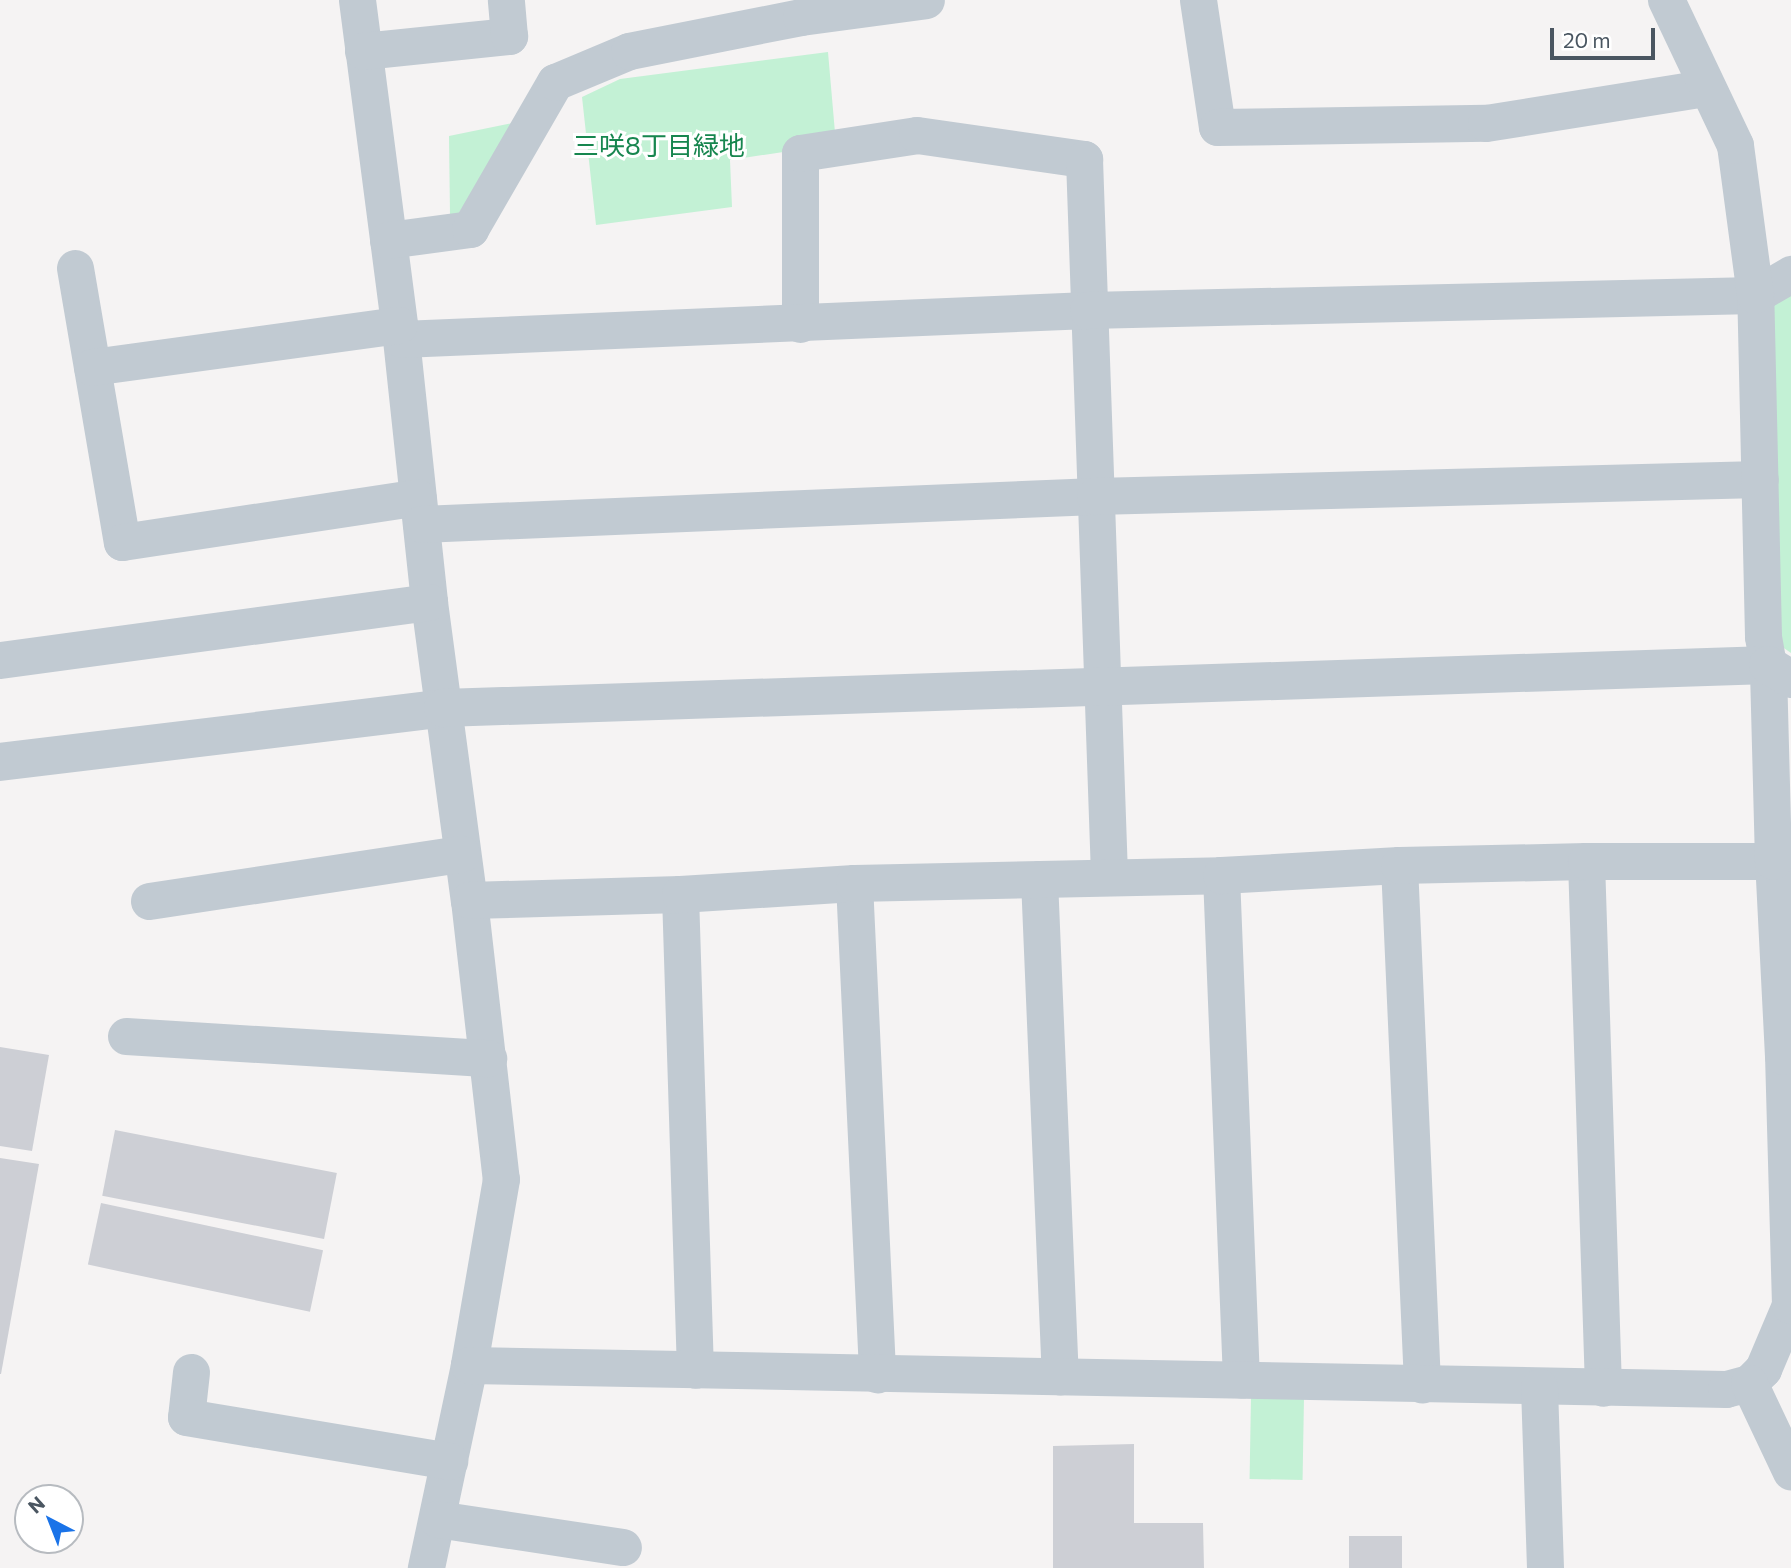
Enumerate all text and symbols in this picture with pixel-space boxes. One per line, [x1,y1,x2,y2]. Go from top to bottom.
scale bar [1553,14,1658,58]
text: 20 m [1563,27,1611,52]
park label: 三咲8丁目緑地 [573,129,745,161]
north arrow [14,1484,84,1554]
text: N [23,1491,49,1518]

